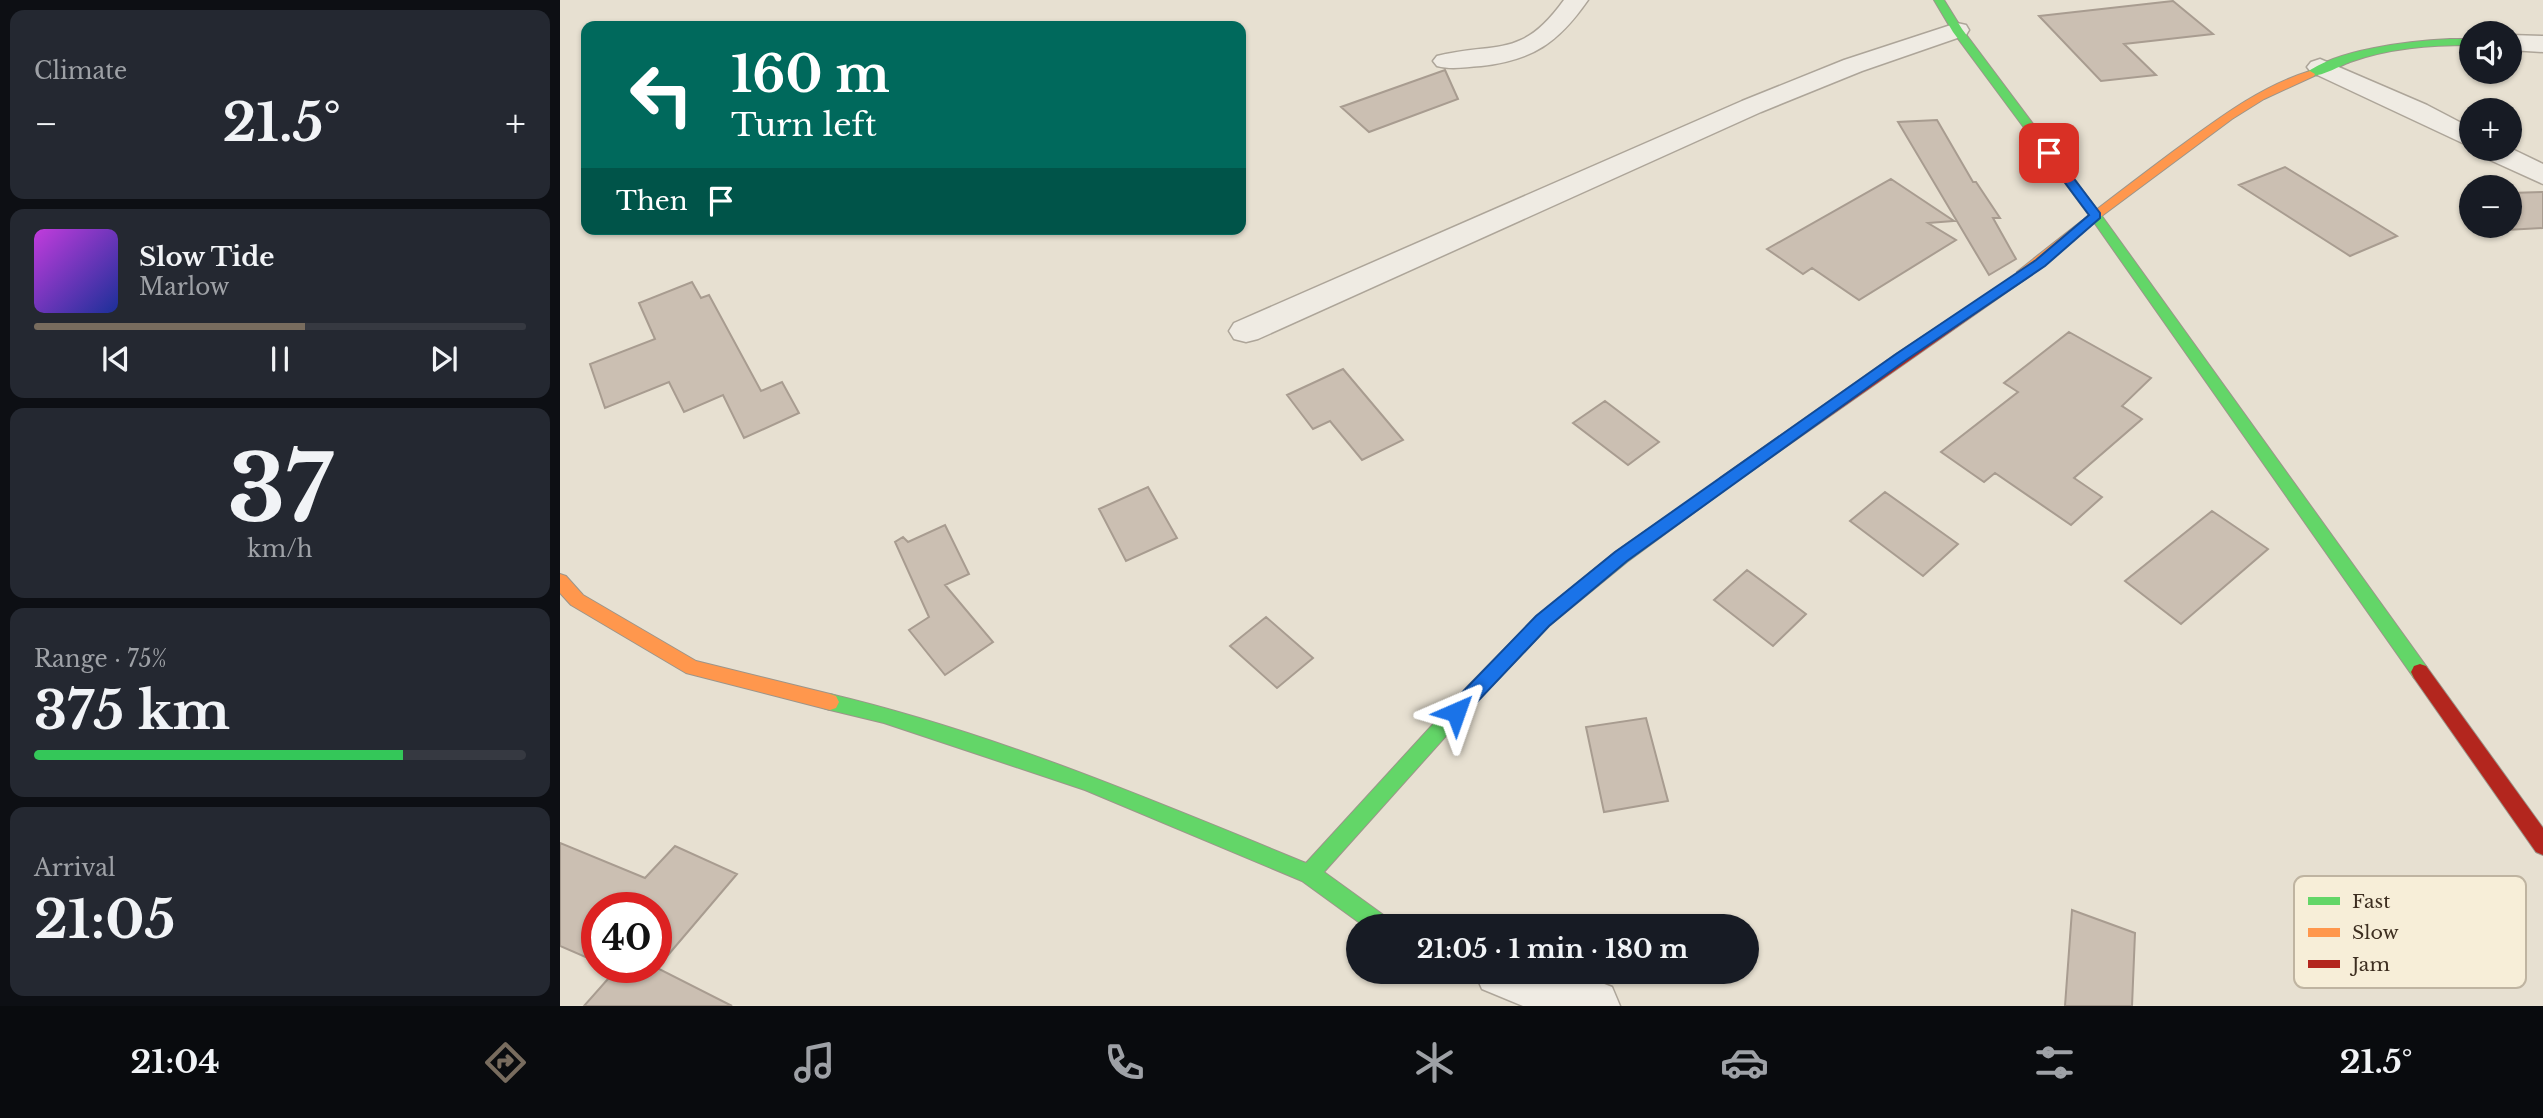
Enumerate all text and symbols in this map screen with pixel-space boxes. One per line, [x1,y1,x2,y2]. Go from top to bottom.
map controls [2459,21,2522,238]
button: sound [2459,21,2522,84]
text: 160 m [731,44,890,105]
icon: left [616,49,707,140]
text: Climate [34,57,127,85]
text: 21.5° [222,91,341,155]
button: + [2459,98,2522,161]
text: − [34,100,58,147]
text: + [505,100,526,147]
text: Turn left [731,105,877,145]
pin [2019,123,2079,183]
icon: arrive [2030,134,2068,172]
button: − [2459,175,2522,238]
icon: arrive [702,182,740,220]
text: Then [616,185,688,217]
text: Slow Tide [139,241,275,273]
text: Marlow [139,273,229,301]
icon: previous [97,340,135,378]
icon: pause [261,340,299,378]
icon: next [425,340,463,378]
text: 37 [228,433,332,546]
text: km/h [247,535,313,563]
text: Range · 75% [34,645,167,673]
position arrow [1419,675,1493,749]
text: 375 km [34,679,230,743]
text: Arrival [34,854,115,882]
legend [2294,876,2526,988]
text: 21:05 [34,888,176,952]
text: Fast [2352,890,2391,913]
speed limit sign: 40 [581,892,672,983]
text: Slow [2352,921,2399,944]
text: 21:05 · 1 min · 180 m [1417,933,1688,965]
text: Jam [2349,953,2390,976]
icon: directions [481,1038,530,1087]
icon: music [790,1038,839,1087]
icon: phone [1100,1038,1149,1087]
icon: climate [1410,1038,1459,1087]
icon: car [1720,1038,1769,1087]
icon: filters [2030,1038,2079,1087]
text: 21:04 [130,1042,220,1082]
text: 21.5° [2340,1042,2413,1082]

